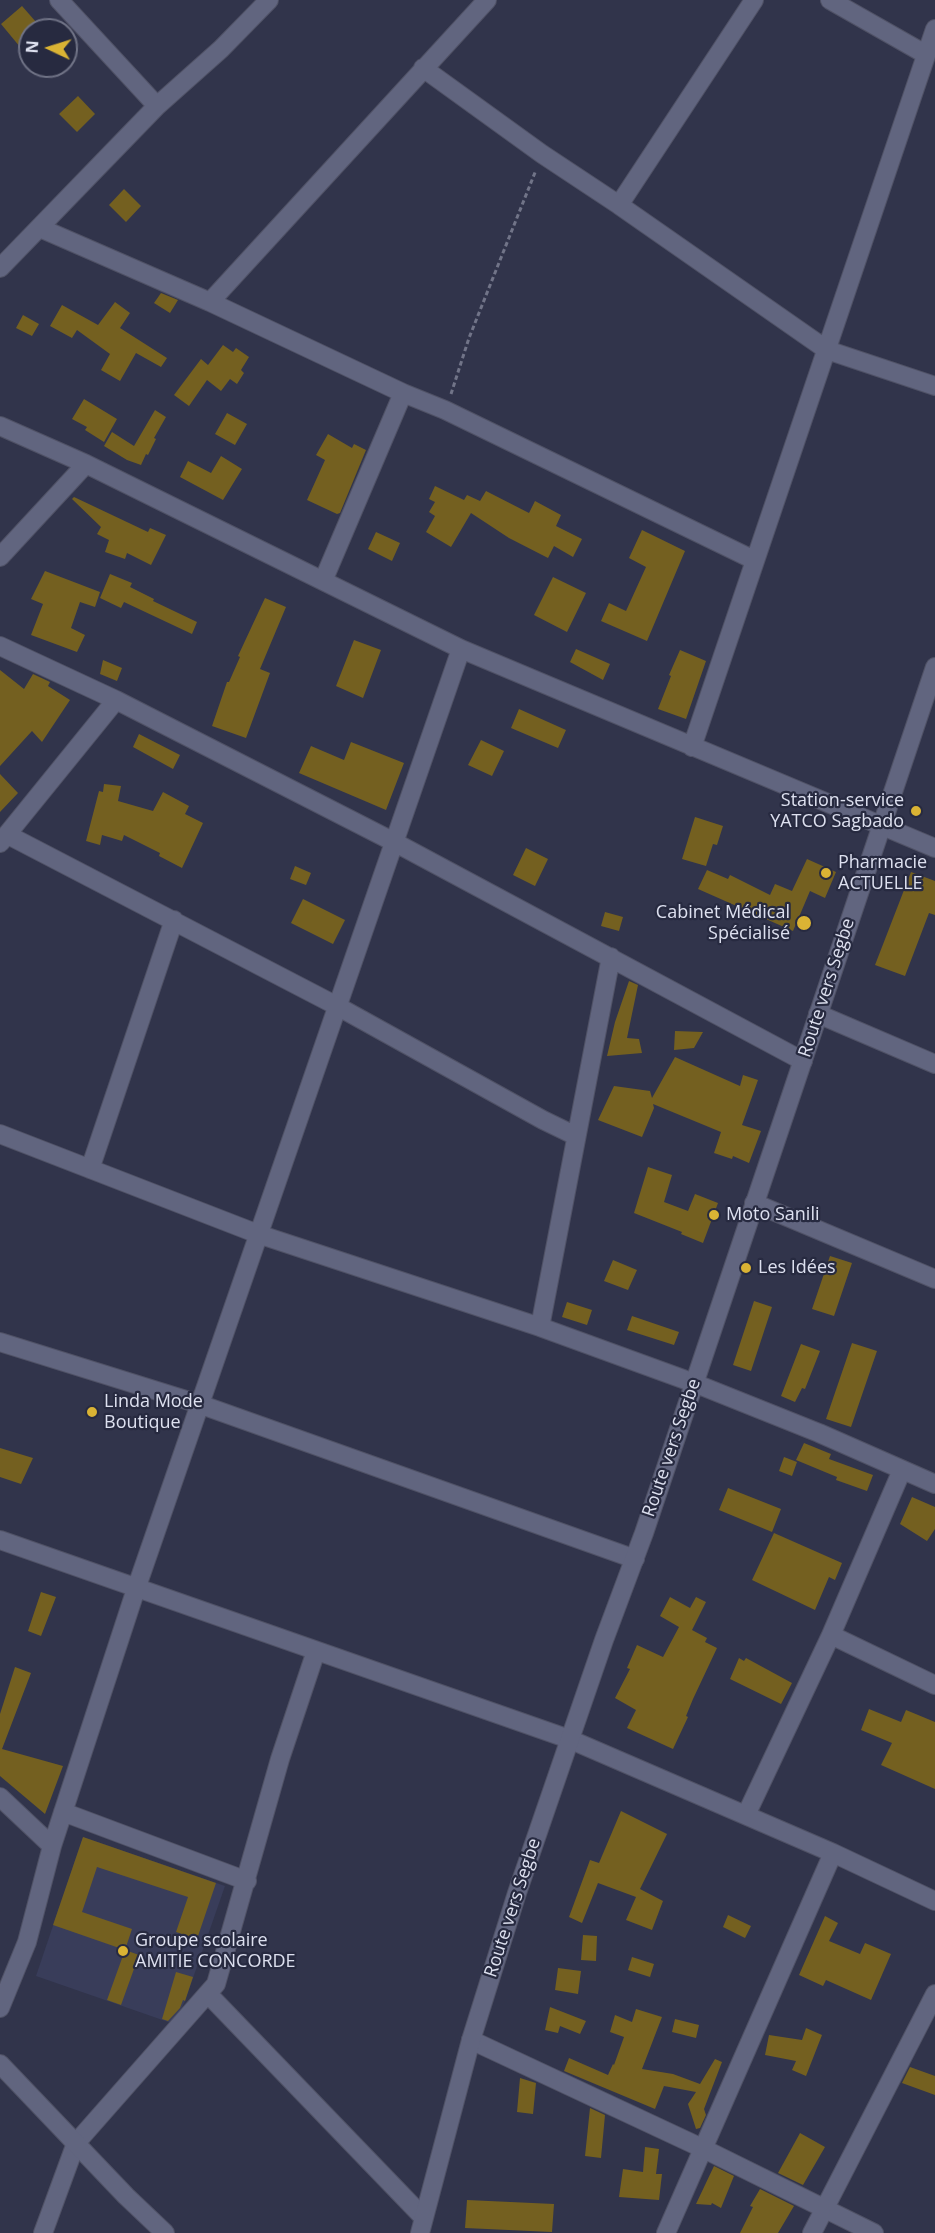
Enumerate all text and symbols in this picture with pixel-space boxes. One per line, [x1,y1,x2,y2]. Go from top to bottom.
north arrow [18,18,78,78]
text: N [21,40,43,54]
place label: Station-service YATCO Sagbado [770,790,904,832]
marker: Station-service YATCO Sagbado [909,804,923,818]
place label: Pharmacie ACTUELLE [838,852,927,894]
marker: Pharmacie ACTUELLE [819,866,833,880]
place label: Cabinet Médical Spécialisé [656,902,790,944]
marker: Cabinet Médical Spécialisé [795,914,813,932]
street label: Route vers Segbe [794,916,860,1060]
place label: Moto Sanili [726,1204,819,1226]
marker: Moto Sanili [707,1208,721,1222]
place label: Les Idées [758,1257,836,1279]
marker: Les Idées [739,1261,753,1275]
street label: Route vers Segbe [638,1376,706,1520]
place label: Linda Mode Boutique [104,1391,203,1434]
marker: Linda Mode Boutique [85,1405,99,1419]
street label: Route vers Segbe [480,1836,546,1980]
place label: Groupe scolaire AMITIE CONCORDE [135,1930,296,1972]
marker: Groupe scolaire AMITIE CONCORDE [116,1944,130,1958]

